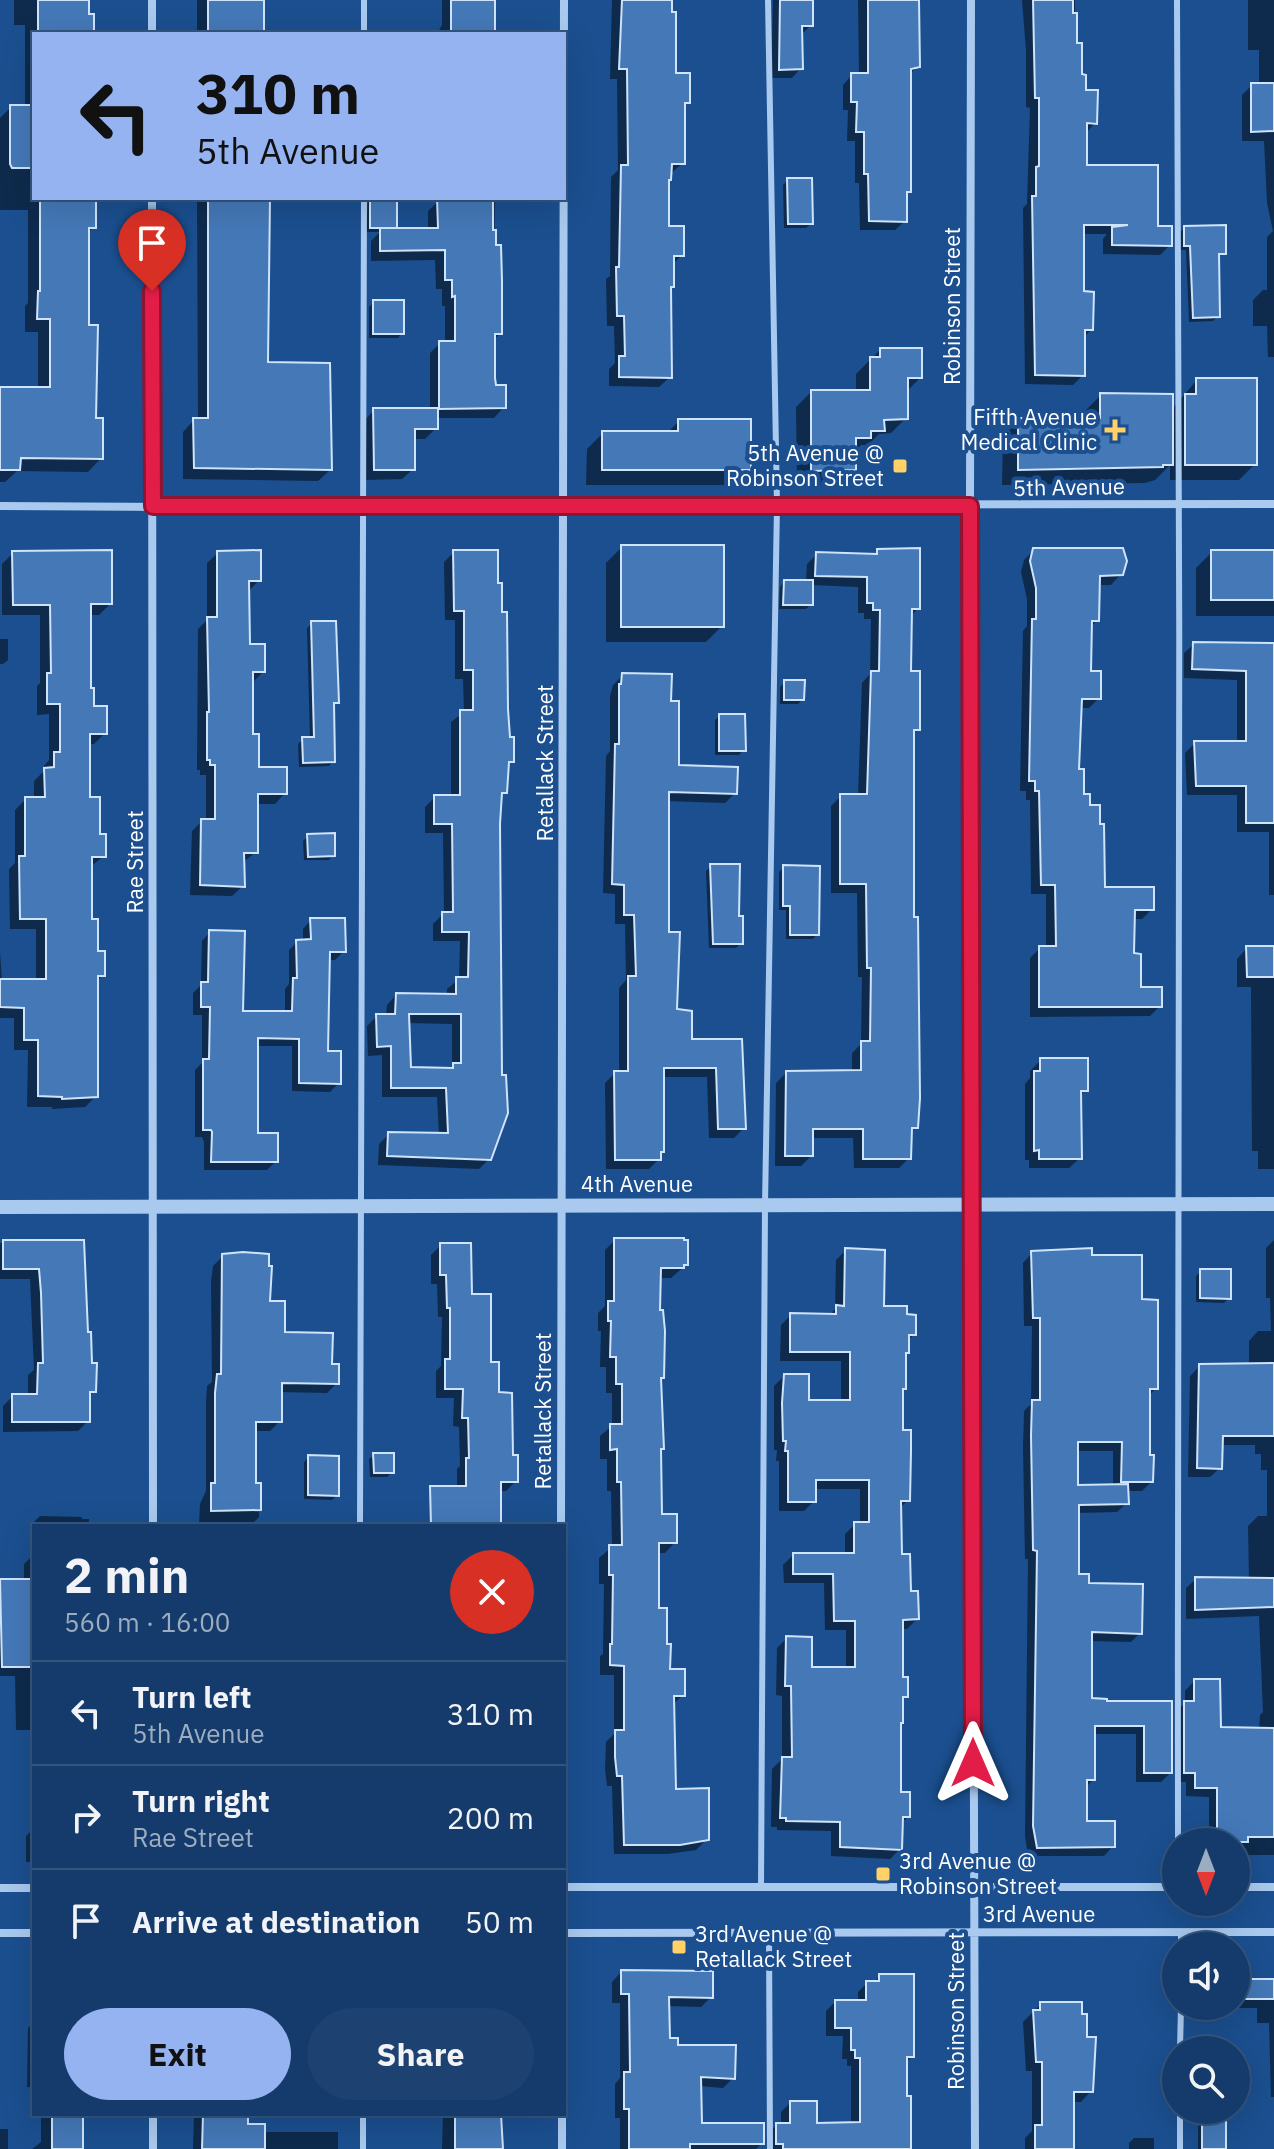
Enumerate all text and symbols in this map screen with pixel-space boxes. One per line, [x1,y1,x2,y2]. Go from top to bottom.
text: 310 m [196,57,360,129]
icon: left [64,64,168,168]
text: 5th Avenue [196,127,379,174]
pin [118,209,186,291]
icon: arrive [130,221,174,265]
street label: Robinson Street [937,227,966,385]
place label: Fifth Avenue Medical Clinic [961,402,1097,456]
marker: Fifth Avenue Medical Clinic [1104,419,1126,441]
place label: 5th Avenue @ Robinson Street [726,438,884,492]
marker: 5th Avenue @ Robinson Street [891,457,909,475]
street label: 5th Avenue [1013,471,1125,502]
street label: Retallack Street [530,684,559,842]
street label: Rae Street [120,810,149,914]
street label: 4th Avenue [581,1169,693,1198]
street label: Retallack Street [528,1332,557,1490]
text: 2 min [64,1544,189,1606]
button: close [450,1550,534,1634]
text: 560 m · 16:00 [64,1605,230,1639]
text: Turn left [132,1677,251,1716]
icon: left [64,1691,108,1735]
text: 310 m [447,1694,534,1733]
text: 5th Avenue [132,1716,264,1750]
position arrow [931,1721,1015,1805]
text: Turn right [132,1781,270,1820]
icon: right [64,1795,108,1839]
text: 200 m [447,1798,534,1837]
text: Rae Street [132,1820,254,1854]
north arrow [1162,1828,1250,1916]
map controls [1162,1828,1250,2124]
place label: 3rd Avenue @ Robinson Street [899,1846,1057,1900]
marker: 3rd Avenue @ Robinson Street [874,1865,892,1883]
icon: arrive [64,1899,108,1943]
street label: 3rd Avenue [983,1899,1095,1928]
text: Arrive at destination [132,1902,420,1941]
text: 50 m [465,1902,534,1941]
place label: 3rd Avenue @ Retallack Street [695,1919,852,1973]
street label: Robinson Street [941,1932,970,2090]
button: sound [1162,1932,1250,2020]
marker: 3rd Avenue @ Retallack Street [670,1938,688,1956]
button: Exit [64,2008,291,2100]
button: Share [307,2008,534,2100]
button: search [1162,2036,1250,2124]

